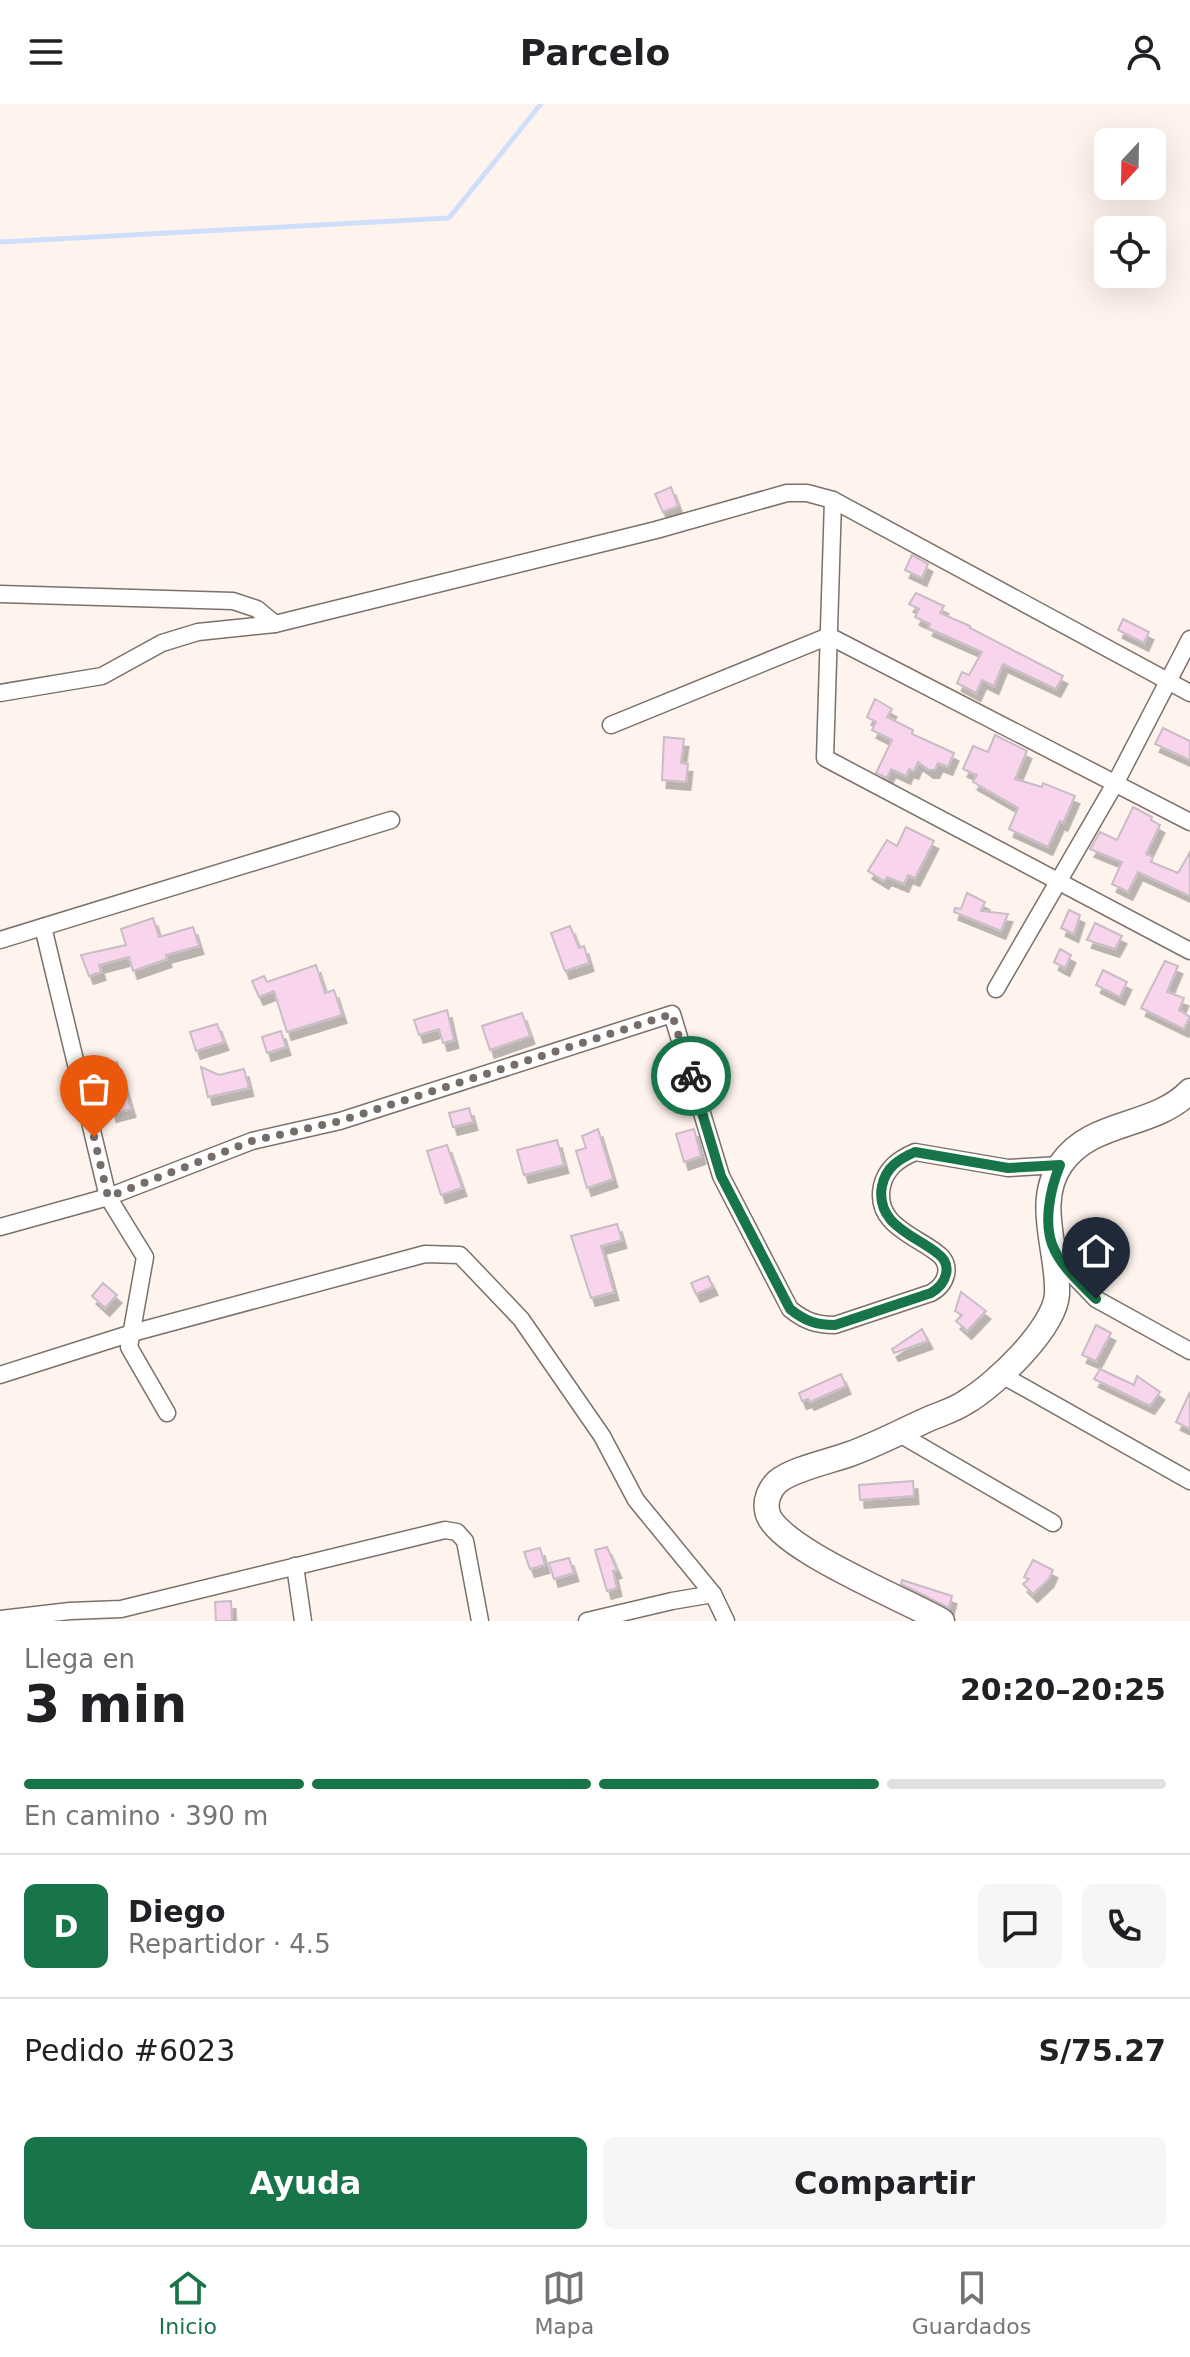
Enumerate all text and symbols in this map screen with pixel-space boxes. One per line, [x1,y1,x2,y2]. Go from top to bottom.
icon: menu [24,30,68,74]
icon: person [1122,30,1166,74]
text: Parcelo [520,32,670,73]
north arrow [1094,128,1166,200]
map controls [1094,128,1166,288]
button: locate [1094,216,1166,288]
courier [651,1036,731,1116]
icon: bike [669,1054,713,1098]
pin [60,1055,128,1137]
icon: bag [72,1067,116,1111]
pin [1062,1217,1130,1299]
icon: home [1074,1229,1118,1273]
text: Llega en [24,1644,135,1674]
text: 20:20–20:25 [960,1672,1166,1707]
text: 3 min [24,1674,187,1734]
text: En camino · 390 m [24,1801,268,1831]
button: chat [978,1884,1062,1968]
button: phone [1082,1884,1166,1968]
text: Diego [128,1894,226,1929]
text: D [54,1909,78,1944]
text: Repartidor · 4.5 [128,1929,331,1959]
text: Pedido #6023 [24,2033,235,2068]
text: S/75.27 [1039,2033,1166,2068]
button: Ayuda [24,2137,587,2229]
button: Compartir [603,2137,1166,2229]
tab: Inicio [159,2266,217,2339]
tab: Mapa [534,2266,594,2339]
tab: Guardados [912,2266,1031,2339]

